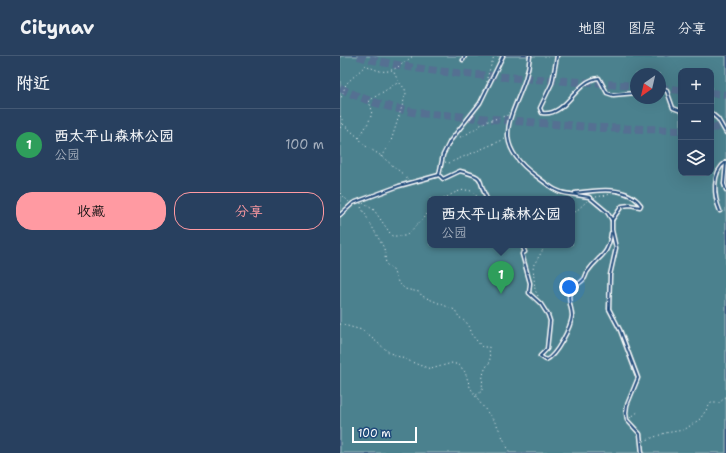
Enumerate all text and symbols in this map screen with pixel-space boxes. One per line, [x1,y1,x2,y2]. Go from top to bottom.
text: Citynav [20,15,94,40]
text: 地图 [578,19,606,37]
text: 图层 [628,19,656,37]
text: 分享 [678,19,706,37]
north arrow [630,68,666,104]
map controls [678,68,714,176]
button: + [678,68,714,104]
text: 附近 [16,72,50,94]
button: − [678,104,714,140]
text: 西太平山森林公园 [54,126,174,146]
text: 1 [26,136,32,153]
text: 100 m [285,136,324,153]
button: layers [678,140,714,176]
text: 公园 [54,146,80,163]
button: 收藏 [16,192,166,230]
button: 分享 [174,192,324,230]
popup [427,196,575,248]
text: 西太平山森林公园 [441,204,561,224]
text: 公园 [441,224,467,241]
pin: 1 [488,261,514,294]
your location [559,277,579,297]
scale bar [352,425,417,444]
text: 100 m [358,426,391,441]

